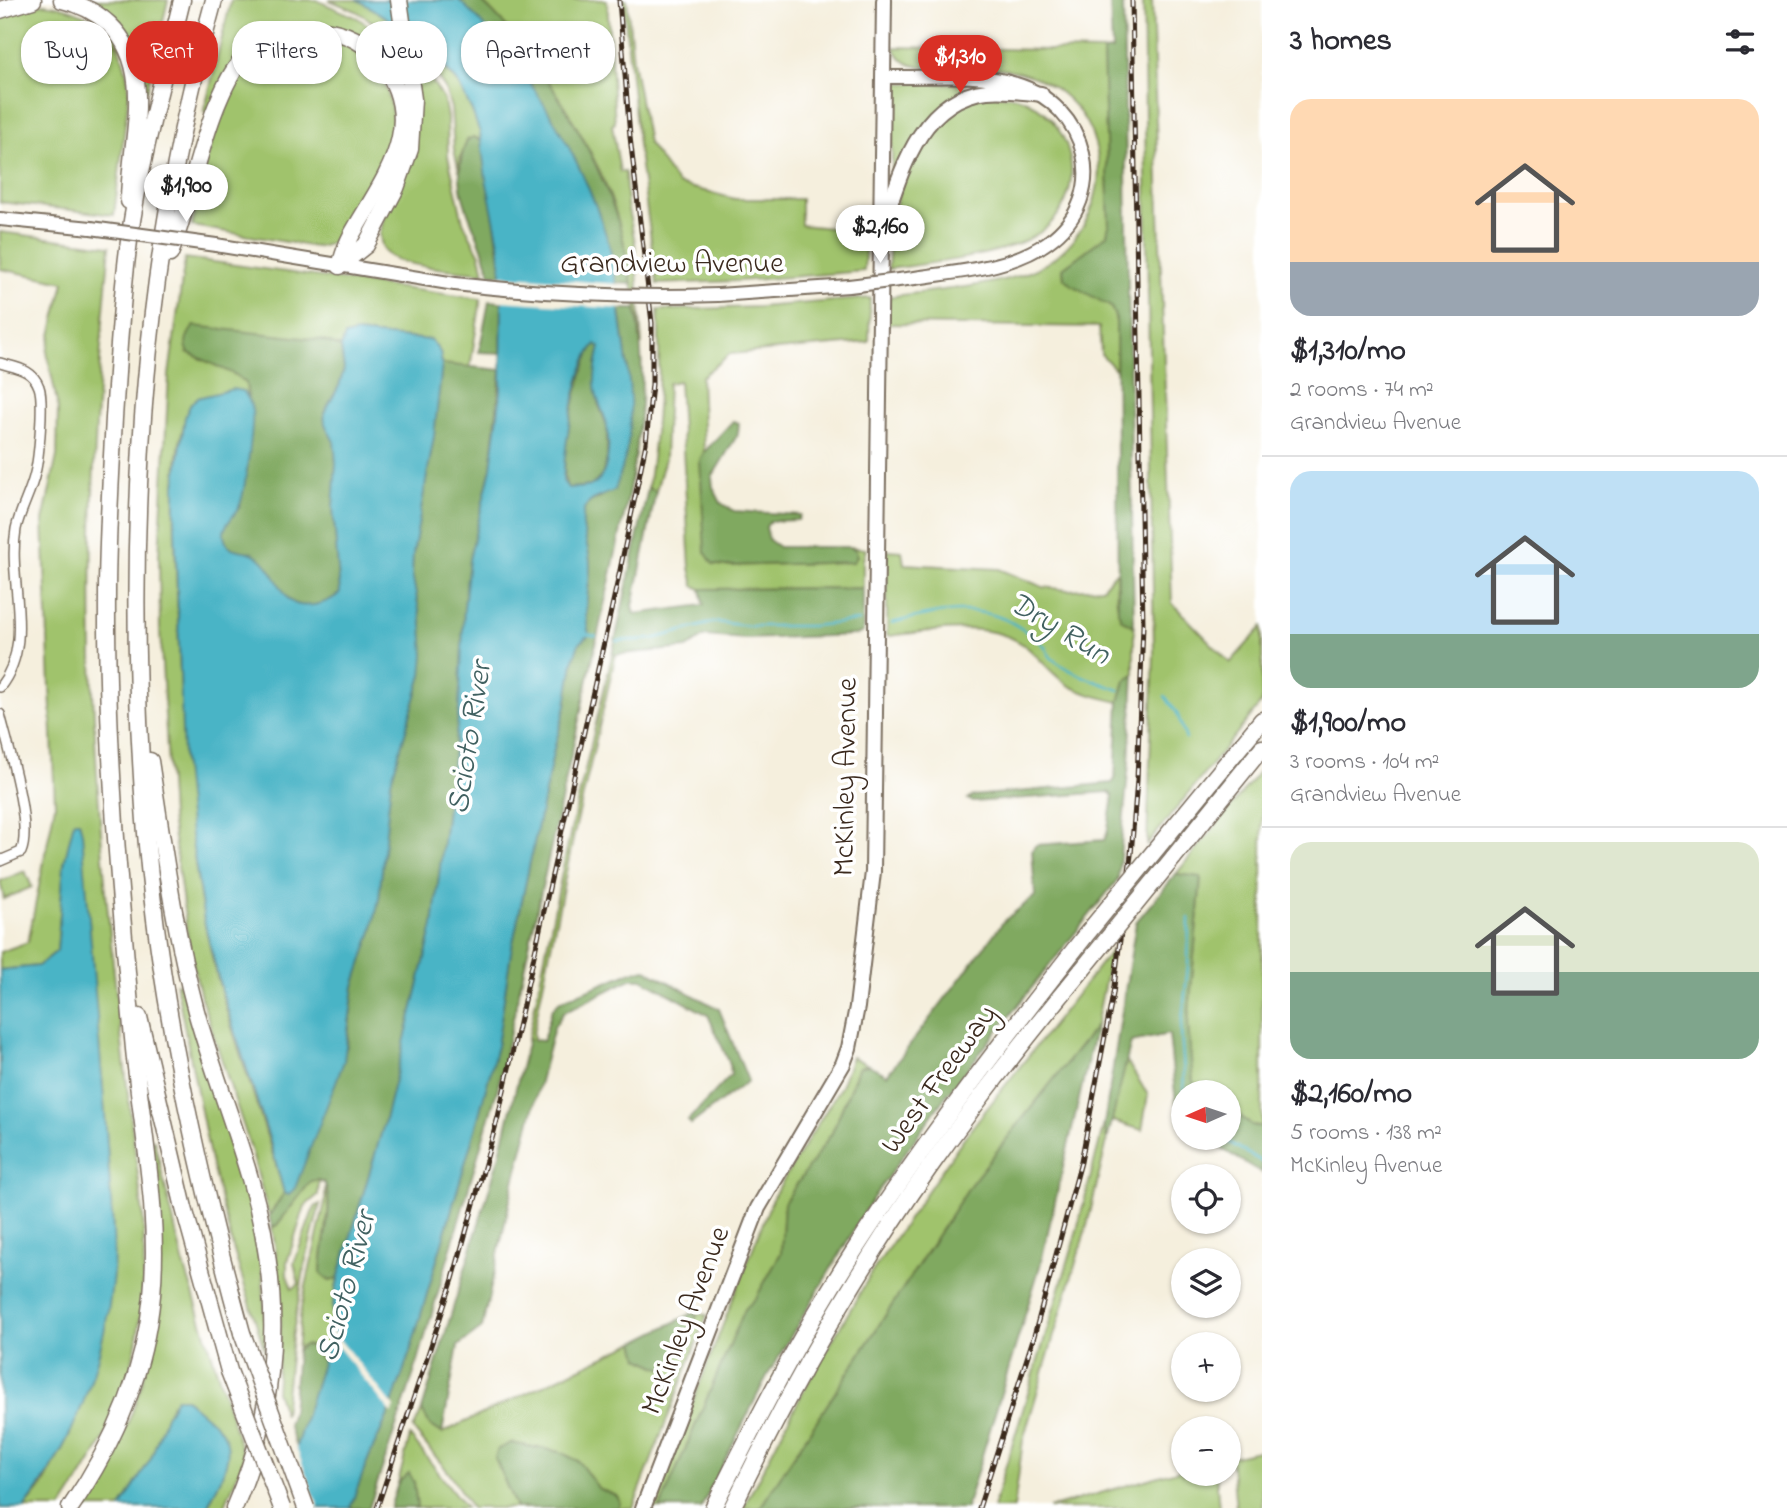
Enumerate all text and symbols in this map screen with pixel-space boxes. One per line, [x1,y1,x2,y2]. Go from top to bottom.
text: 3 homes [1290,20,1392,64]
chip: Buy [21,21,112,84]
chip: Rent [126,21,218,84]
chip: Filters [232,21,342,84]
chip: New [356,21,447,84]
chip: Apartment [461,21,615,84]
icon: filters [1721,23,1759,61]
pin: $1,310 [903,36,1017,95]
text: $1,310 [934,41,986,74]
icon: home [1462,145,1588,271]
pin: $1,900 [129,164,243,224]
text: $1,900 [160,170,212,203]
pin: $2,160 [823,205,937,265]
text: $2,160 [852,211,908,244]
street label: Grandview Avenue [560,243,784,287]
text: $1,310/mo [1290,330,1406,374]
text: 2 rooms · 74 m² [1290,374,1434,407]
text: Grandview Avenue [1290,407,1461,440]
icon: home [1462,517,1588,643]
water label: Dry Run [999,581,1120,679]
water label: Scioto River [436,654,507,818]
street label: McKinley Avenue [823,677,871,877]
text: $1,900/mo [1290,702,1406,746]
text: 3 rooms · 104 m² [1290,746,1439,779]
text: Grandview Avenue [1290,779,1461,812]
icon: home [1462,888,1588,1014]
street label: West Freeway [871,996,1009,1164]
text: $2,160/mo [1290,1073,1412,1117]
north arrow [1171,1080,1241,1150]
map controls [1171,1080,1241,1486]
text: 5 rooms · 138 m² [1290,1117,1442,1150]
text: McKinley Avenue [1290,1150,1442,1183]
button: locate [1171,1164,1241,1234]
water label: Scioto River [305,1203,392,1367]
street label: McKinley Avenue [631,1220,743,1422]
button: layers [1171,1248,1241,1318]
button: + [1171,1332,1241,1402]
button: − [1171,1416,1241,1486]

